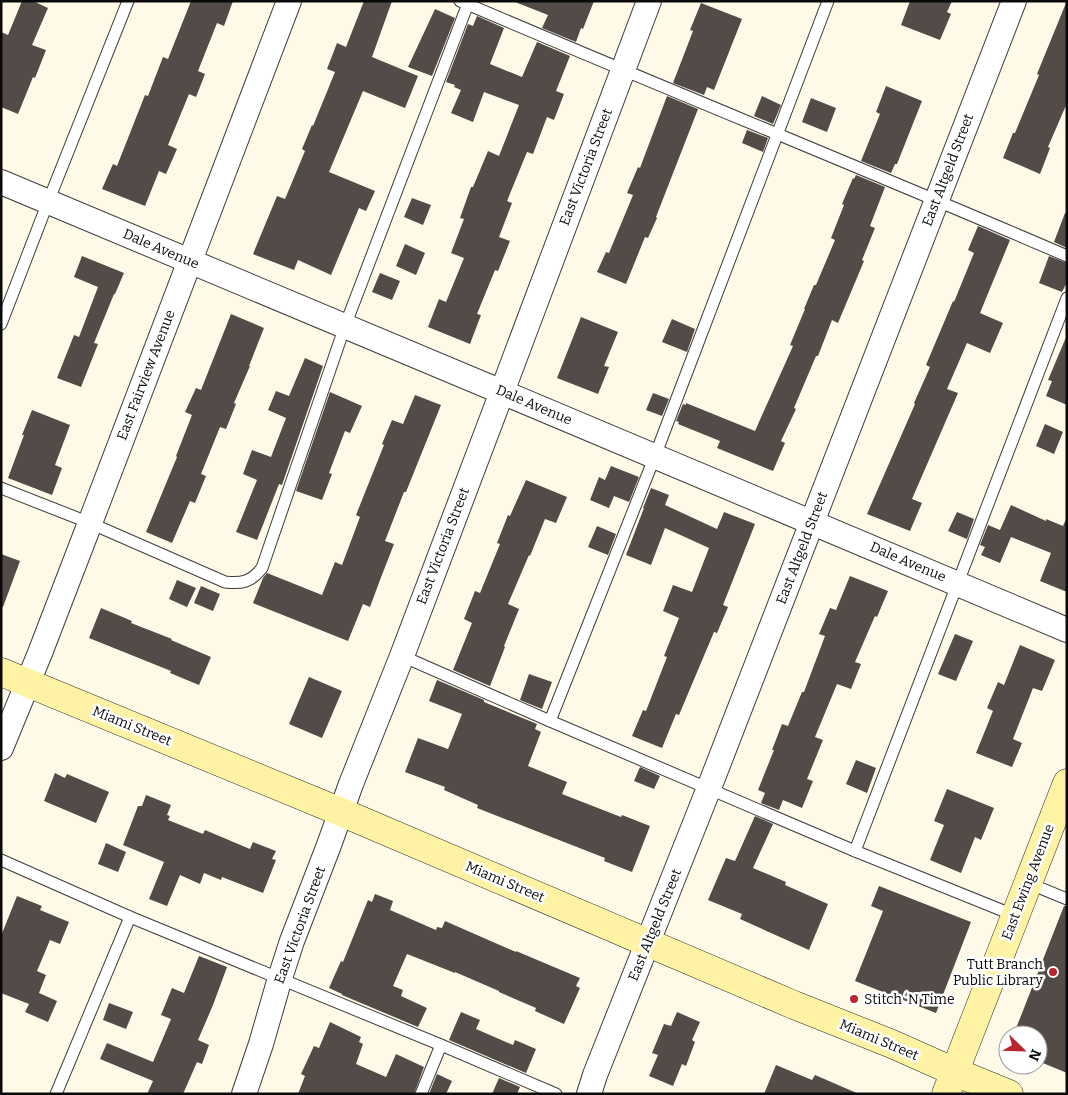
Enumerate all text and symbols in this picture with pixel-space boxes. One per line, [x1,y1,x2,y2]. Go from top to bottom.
street label: East Victoria Street [556,106,616,228]
street label: East Altgeld Street [919,111,977,229]
street label: Dale Avenue [120,225,202,273]
street label: East Fairview Avenue [113,307,179,443]
street label: Dale Avenue [493,381,575,429]
street label: East Victoria Street [413,485,473,607]
street label: East Altgeld Street [773,489,831,607]
street label: Dale Avenue [867,538,949,586]
street label: Miami Street [90,702,174,750]
street label: East Ewing Avenue [998,822,1058,942]
street label: Miami Street [463,858,547,906]
street label: East Victoria Street [271,864,329,986]
street label: East Altgeld Street [625,867,685,983]
place label: Tutt Branch Public Library [953,956,1044,989]
marker: Tutt Branch Public Library [1047,966,1059,978]
place label: Stitch ‘N Time [864,991,955,1008]
marker: Stitch ‘N Time [848,993,860,1005]
street label: Miami Street [837,1016,921,1064]
north arrow [998,1025,1048,1075]
text: N [1024,1047,1044,1063]

